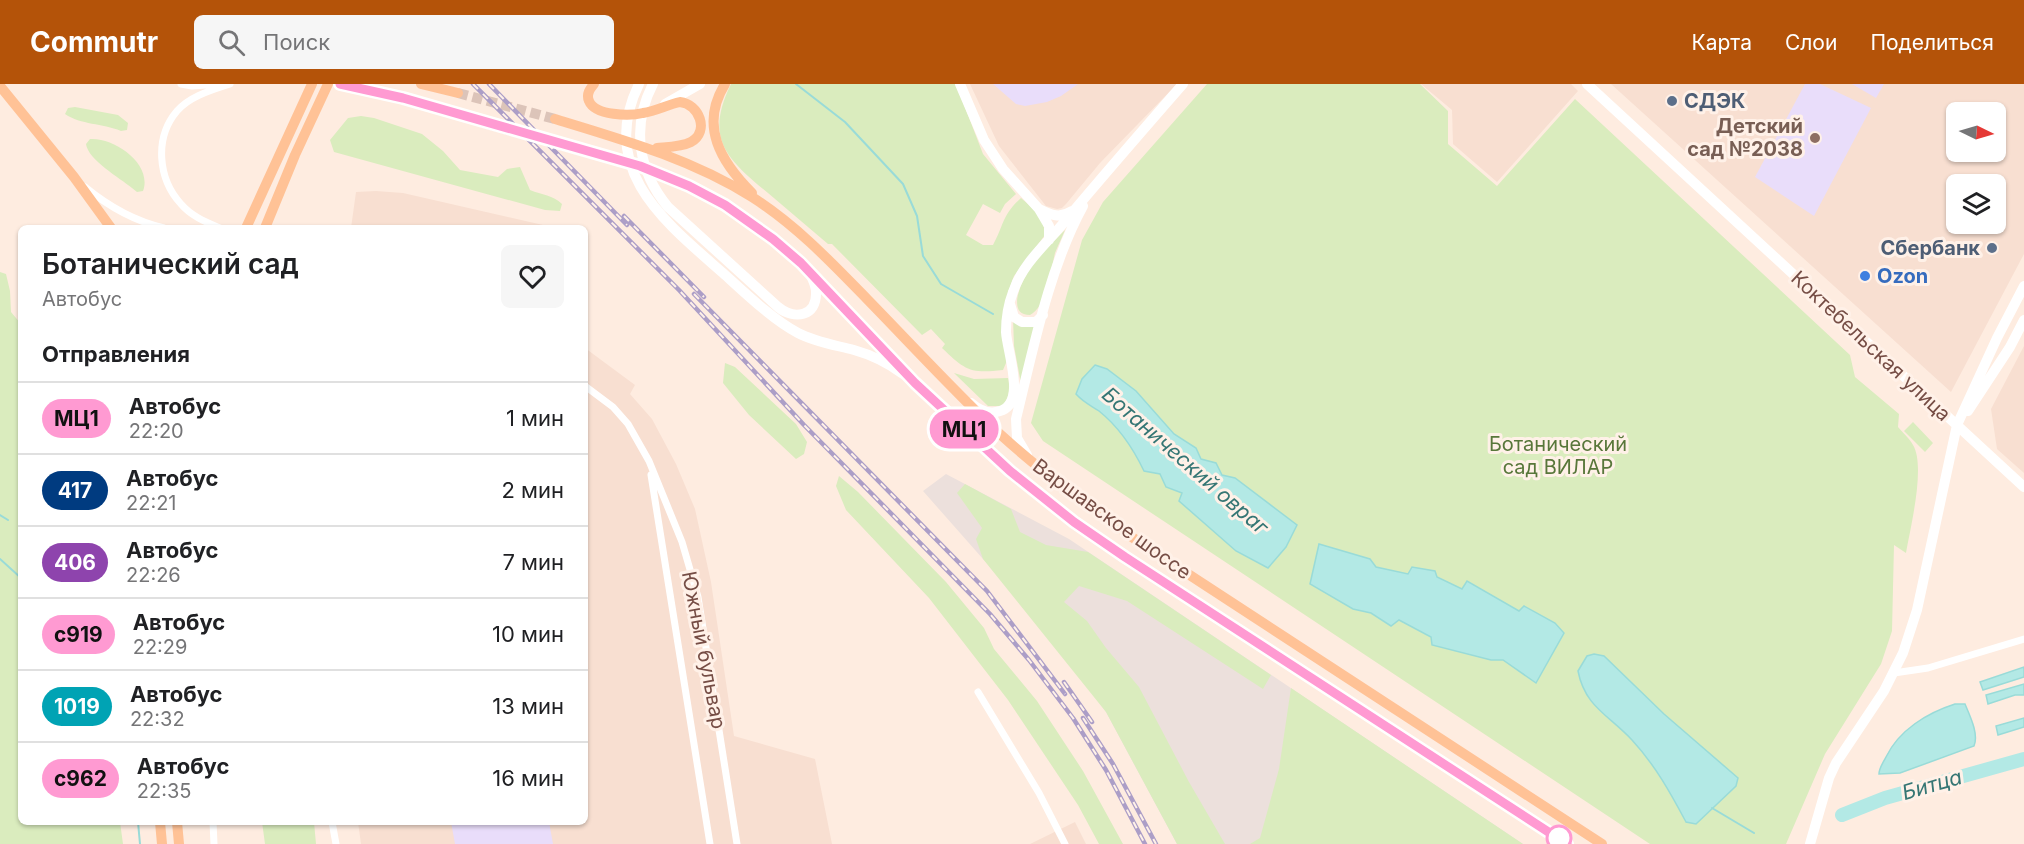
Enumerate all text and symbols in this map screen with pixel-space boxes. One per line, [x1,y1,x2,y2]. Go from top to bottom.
search box [194,15,614,69]
text: Commutr [30,25,158,59]
icon: search [215,26,248,59]
text: Поиск [263,29,330,55]
text: Карта [1692,30,1752,55]
text: Слои [1785,30,1837,55]
text: Поделиться [1870,30,1994,55]
place label: СДЭК [1684,89,1745,113]
marker: СДЭК [1665,94,1679,108]
north arrow [1946,102,2006,162]
map controls [1946,102,2006,234]
place label: Детский сад №2038 [1687,114,1803,161]
marker: Детский сад №2038 [1808,131,1822,145]
button: layers [1946,174,2006,234]
place label: Сбербанк [1881,236,1980,260]
marker: Сбербанк [1985,241,1999,255]
button: heart [501,245,564,308]
text: Ботанический сад [42,247,299,281]
place label: Ozon [1877,264,1928,288]
street label: Коктебельская улица [1786,266,1956,426]
marker: Ozon [1858,269,1872,283]
text: Автобус [42,287,122,311]
text: Отправления [42,341,190,367]
water label: Ботанический овраг [1097,382,1274,540]
text: Автобус [129,393,221,419]
text: 1 мин [506,405,564,431]
text: МЦ1 [54,406,99,431]
line badge: МЦ1 [930,410,998,448]
text: МЦ1 [942,417,986,442]
text: 22:20 [129,419,184,443]
park label: Ботанический сад ВИЛАР [1489,432,1627,479]
street label: Варшавское шоссе [1028,454,1196,584]
text: Автобус [126,465,219,491]
text: 2 мин [501,477,564,503]
text: 417 [58,478,92,503]
text: 22:21 [126,491,177,515]
text: Автобус [126,537,219,563]
text: 7 мин [502,549,564,575]
text: 406 [54,550,96,575]
text: 22:26 [126,563,181,587]
street label: Южный бульвар [677,569,731,731]
text: Автобус [133,609,225,635]
text: 10 мин [492,621,564,647]
text: с919 [54,622,103,647]
text: 22:29 [133,635,187,659]
text: Автобус [130,681,222,707]
text: 13 мин [492,693,564,719]
text: 1019 [54,694,100,719]
text: 22:32 [130,707,185,731]
text: Автобус [137,753,229,779]
water label: Битца [1899,764,1965,805]
text: 16 мин [492,765,564,791]
text: с962 [54,766,107,791]
text: 22:35 [137,779,192,803]
unlabelled marker [1546,825,1572,844]

